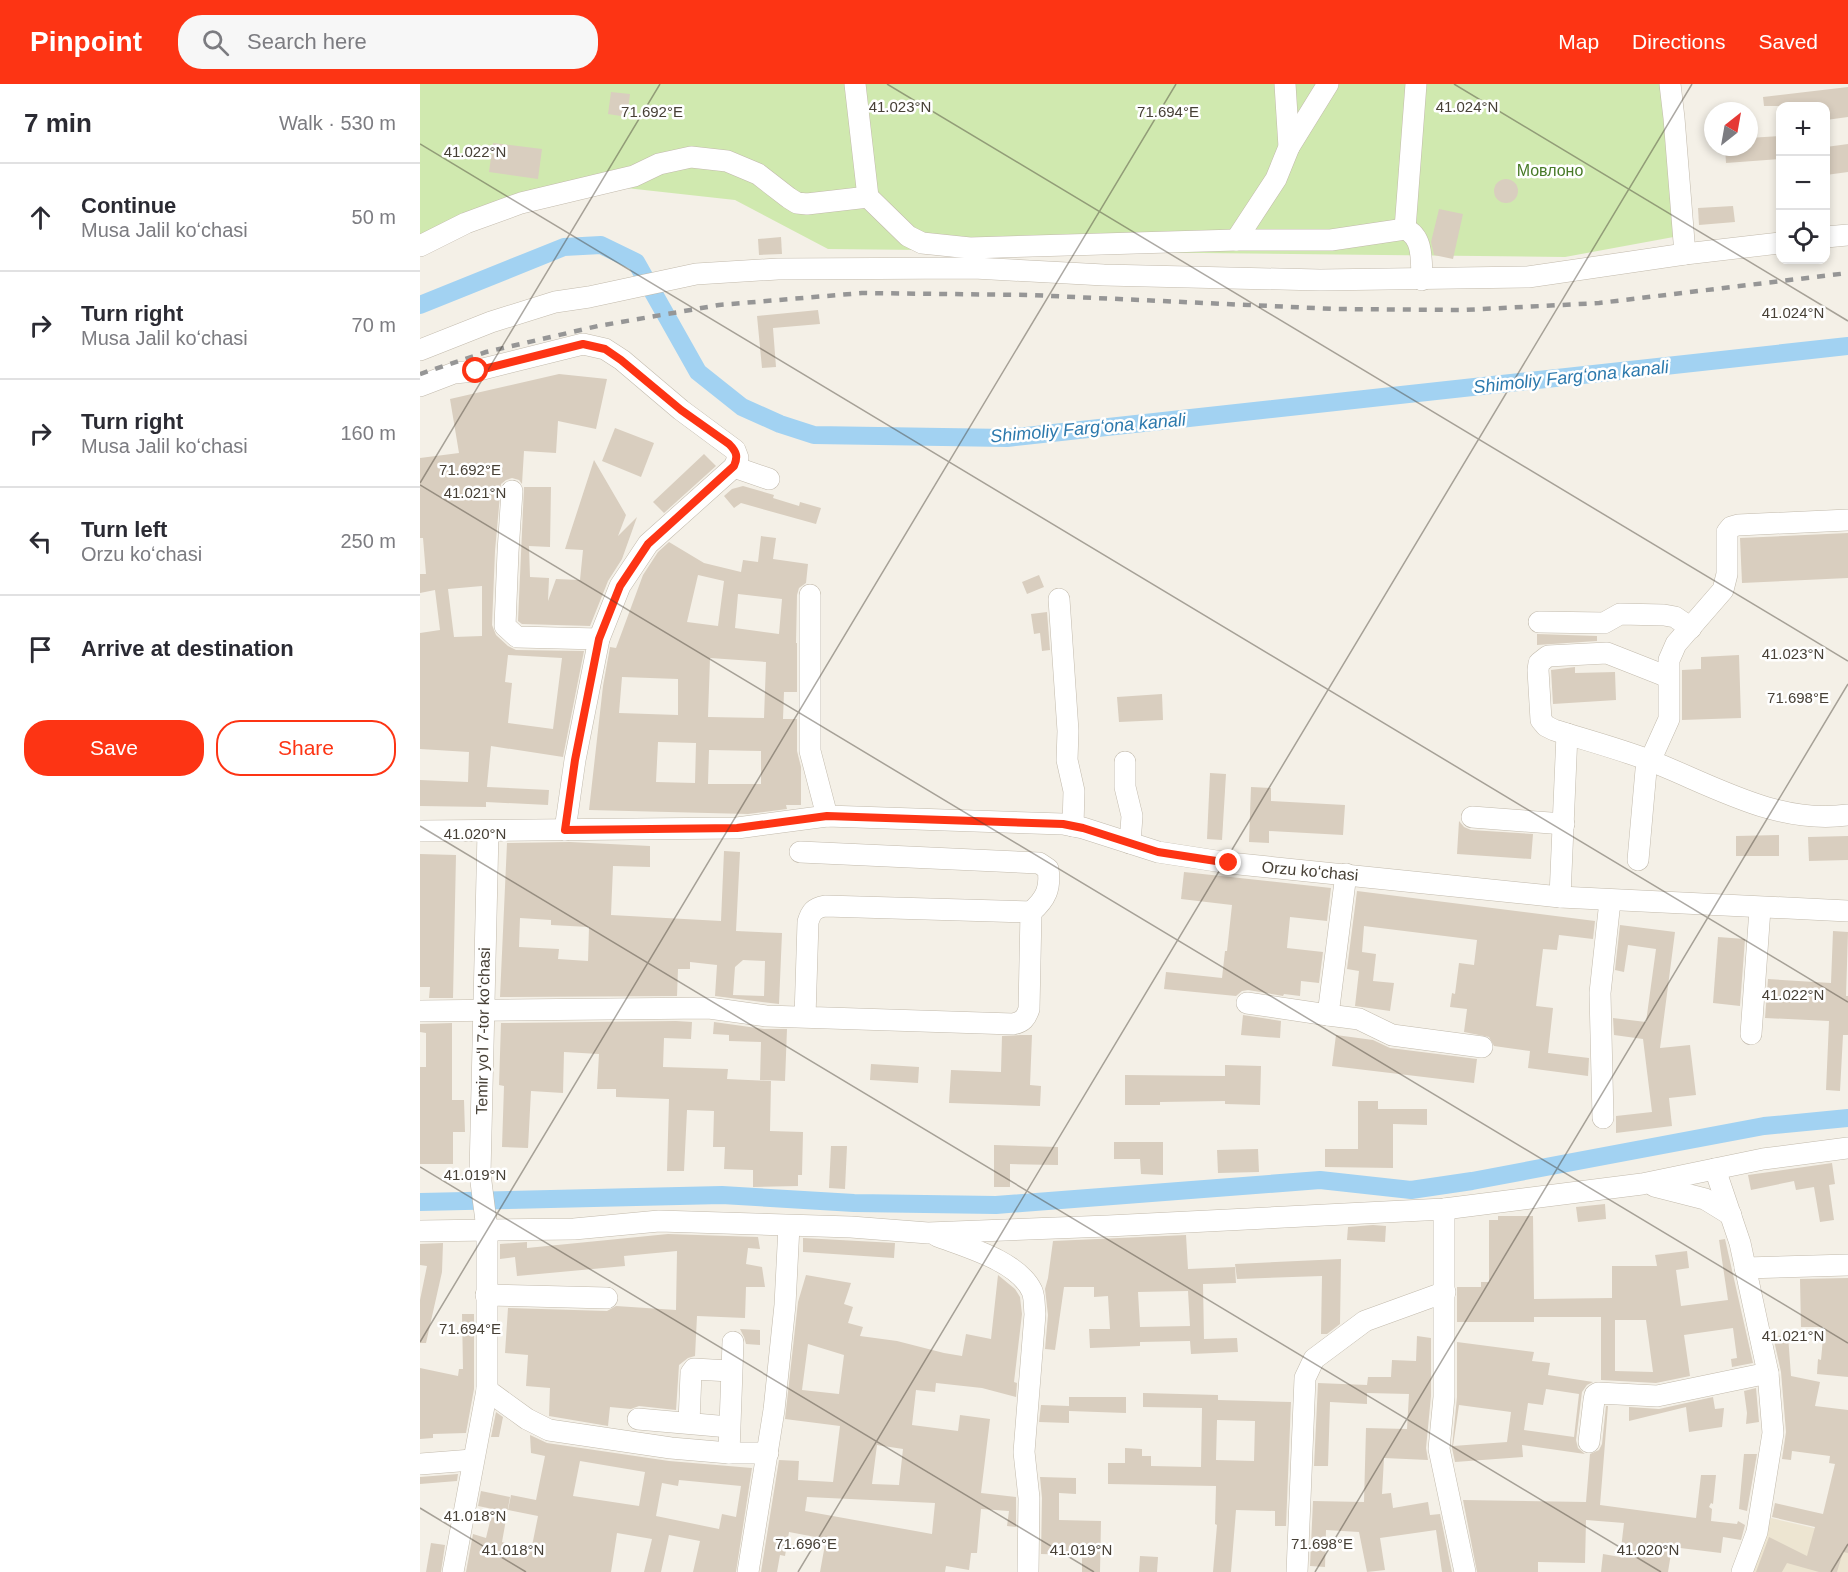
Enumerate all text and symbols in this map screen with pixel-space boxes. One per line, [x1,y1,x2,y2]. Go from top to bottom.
search box [178,15,598,69]
text: Pinpoint [30,26,142,57]
icon: search [199,26,232,59]
text: Search here [247,29,367,54]
text: Map [1558,30,1599,53]
text: Directions [1632,30,1725,53]
text: Saved [1758,30,1818,53]
text: 41.023°N [869,98,931,115]
text: 41.024°N [1436,98,1498,115]
north arrow [1704,102,1758,156]
map controls [1776,102,1830,264]
button: + [1776,102,1830,156]
text: 71.692°E [621,103,683,120]
text: 71.694°E [1137,103,1199,120]
text: 7 min [24,108,92,138]
text: Walk · 530 m [279,112,396,134]
text: 41.022°N [444,143,506,160]
button: − [1776,156,1830,210]
park label: Мовлоно [1517,162,1583,179]
text: Continue [81,193,176,218]
icon: ahead [24,201,57,234]
text: 50 m [352,206,396,228]
button: locate [1776,210,1830,264]
text: Musa Jalil koʻchasi [81,219,248,241]
text: Turn right [81,301,183,326]
text: 41.024°N [1762,304,1824,321]
icon: right [24,309,57,342]
text: 70 m [352,314,396,336]
text: Musa Jalil koʻchasi [81,327,248,349]
route start [462,357,488,383]
water label: Shimoliy Fargʻona kanali [1472,357,1671,397]
text: Turn right [81,409,183,434]
water label: Shimoliy Fargʻona kanali [989,409,1188,447]
icon: right [24,417,57,450]
text: 160 m [340,422,396,444]
text: Musa Jalil koʻchasi [81,435,248,457]
text: 71.692°E [439,461,501,478]
text: 41.021°N [444,484,506,501]
text: Turn left [81,517,167,542]
icon: left [24,525,57,558]
text: 250 m [340,530,396,552]
text: Orzu koʻchasi [81,543,202,565]
icon: arrive [24,633,57,666]
text: Arrive at destination [81,636,294,661]
text: 41.023°N [1762,645,1824,662]
text: 71.698°E [1767,689,1829,706]
button: Save [24,720,204,776]
button: Share [216,720,396,776]
text: 41.020°N [444,825,506,842]
route end [1215,849,1241,875]
street label: Orzu koʻchasi [1261,858,1359,884]
street label: Temir yoʻl 7-tor koʻchasi [473,947,493,1115]
text: 41.022°N [1762,986,1824,1003]
text: 41.019°N [444,1166,506,1183]
text: 71.694°E [439,1320,501,1337]
text: 41.021°N [1762,1327,1824,1344]
text: 41.018°N [444,1507,506,1524]
text: 71.696°E [775,1535,837,1552]
text: 71.698°E [1291,1535,1353,1552]
text: 41.018°N [482,1541,544,1558]
text: 41.019°N [1050,1541,1112,1558]
text: 41.020°N [1617,1541,1679,1558]

